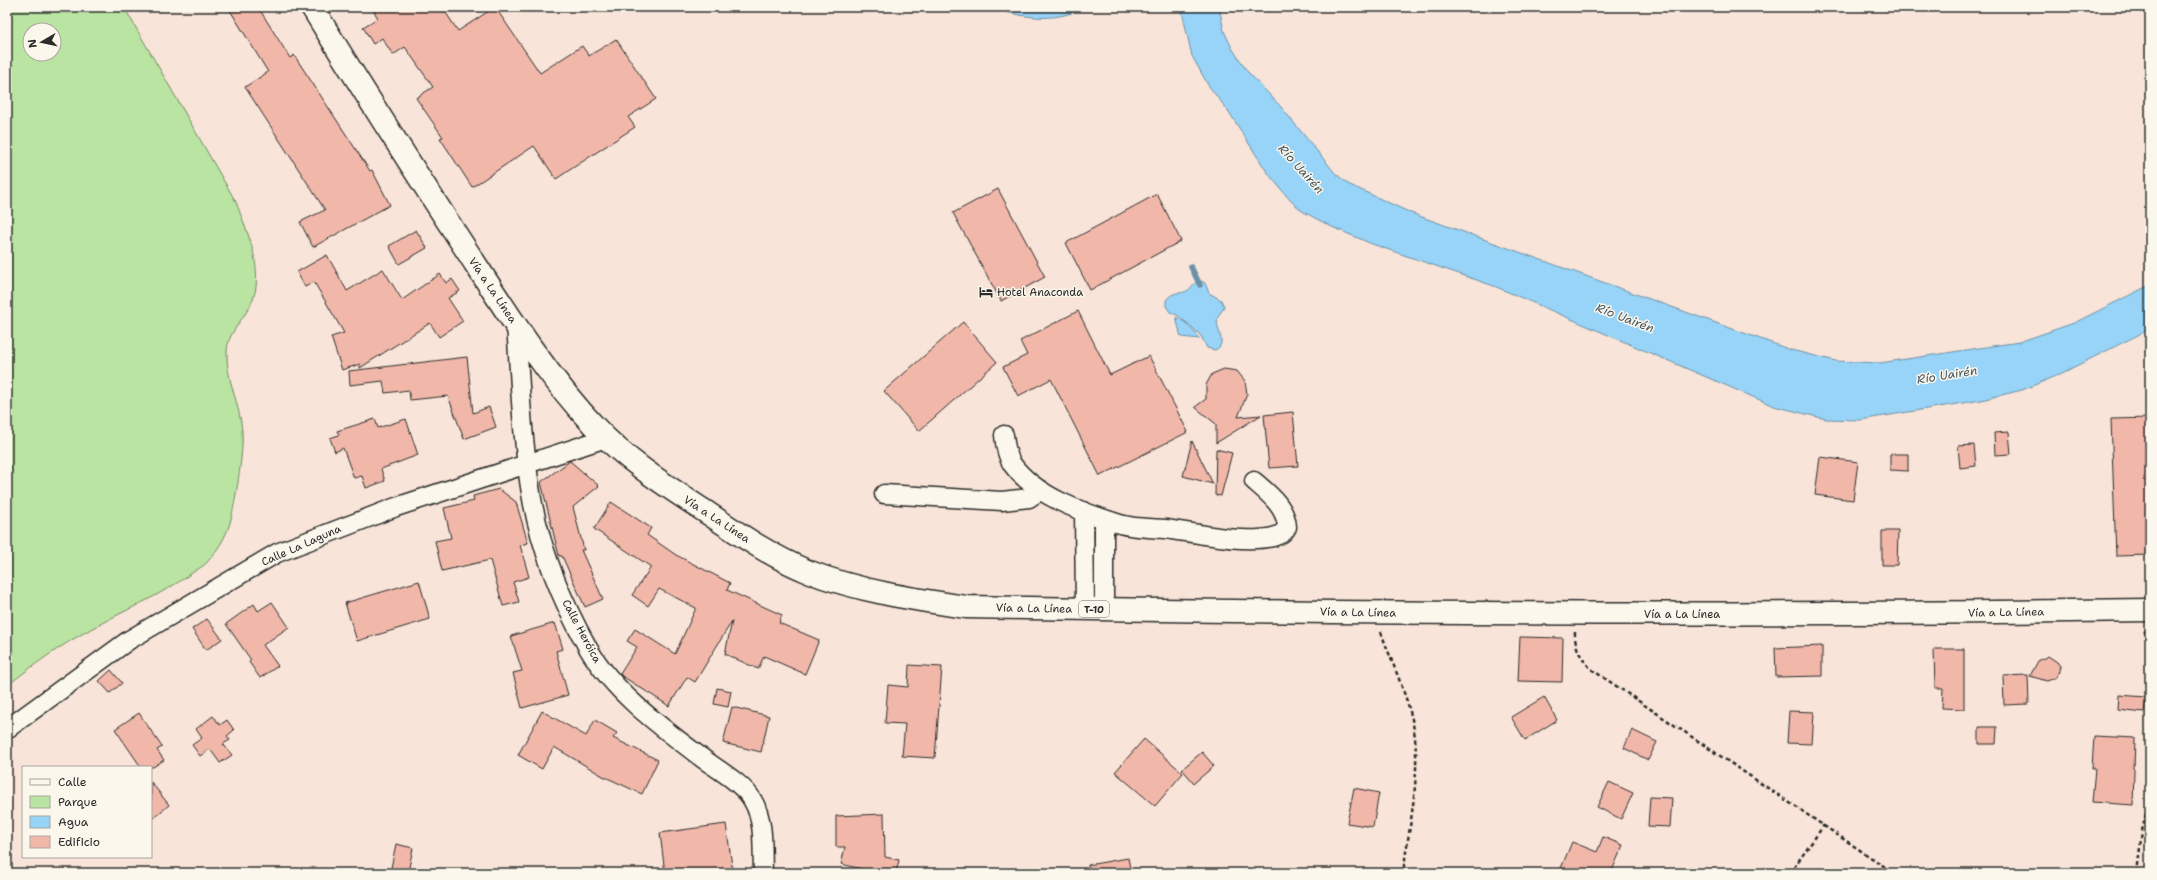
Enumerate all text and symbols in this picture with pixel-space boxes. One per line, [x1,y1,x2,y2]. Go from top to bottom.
north arrow [22,22,62,62]
text: N [24,38,41,49]
water label: Río Uairén [1275,141,1327,197]
street label: Vía a La Línea [465,254,520,326]
hotel icon: Hotel Anaconda [978,284,994,300]
place label: Hotel Anaconda [997,285,1083,300]
water label: Río Uairén [1594,300,1656,336]
water label: Río Uairén [1916,362,1978,388]
street label: Vía a La Línea [681,492,753,547]
street label: Calle La Laguna [259,521,343,570]
street label: Calle Heróica [558,597,605,666]
street label: Vía a La Línea [996,600,1072,617]
road number: T-10 [1079,601,1109,617]
street label: Vía a La Línea [1320,604,1396,621]
street label: Vía a La Línea [1968,604,2044,621]
street label: Vía a La Línea [1644,607,1720,622]
legend [22,766,152,858]
text: Calle [58,774,87,790]
text: Parque [58,794,97,810]
text: Agua [58,814,89,830]
text: Edificio [58,834,100,850]

